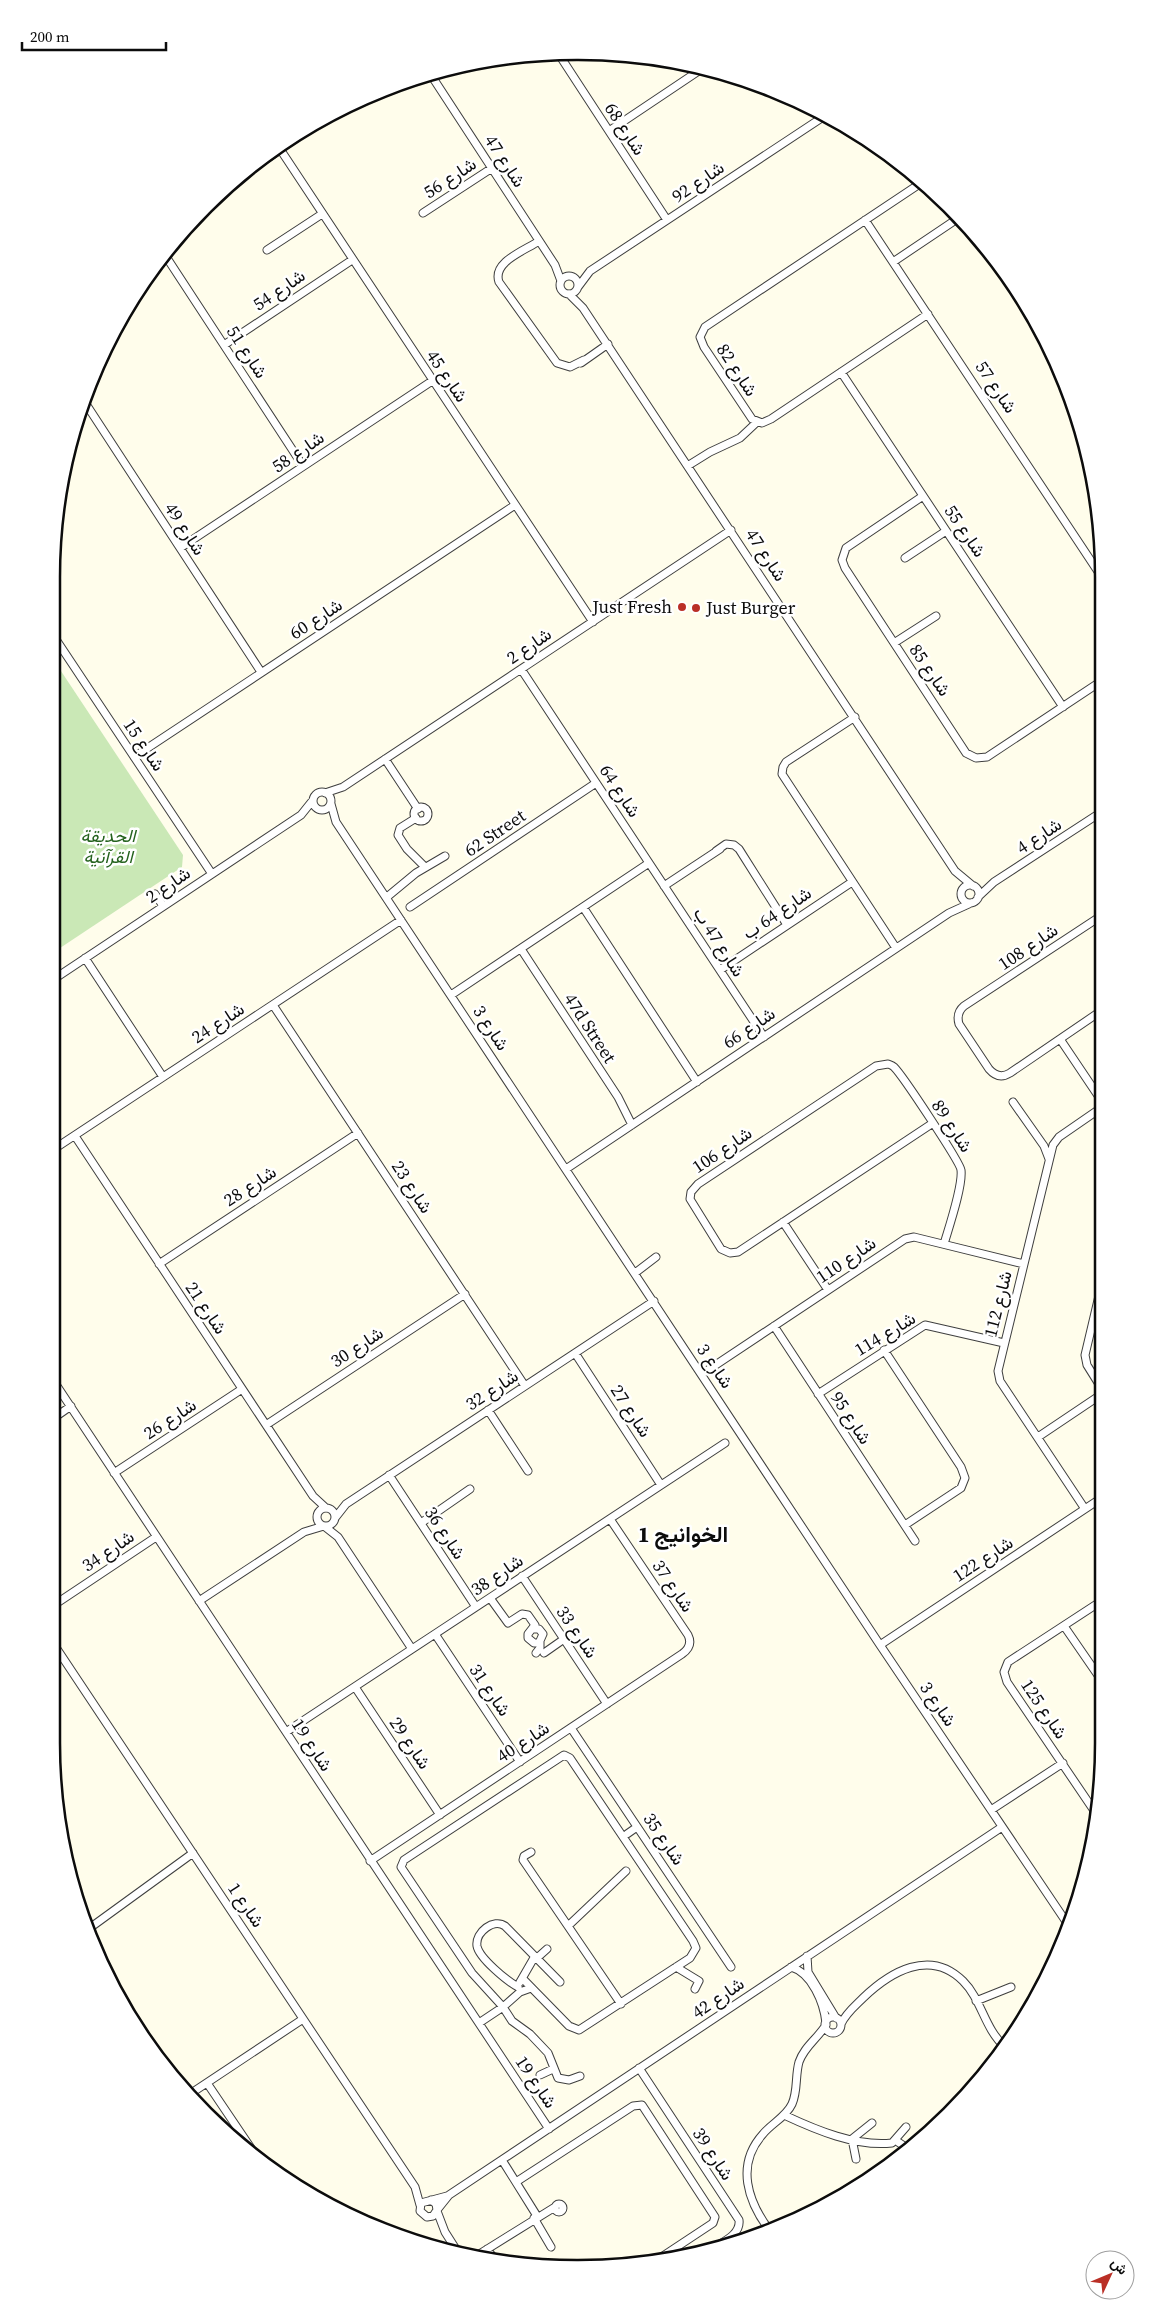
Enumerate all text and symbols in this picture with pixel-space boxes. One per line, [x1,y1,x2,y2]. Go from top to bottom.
scale bar [22,20,166,52]
text: 200 m [30,26,70,47]
street label: شارع 68 [599,97,652,160]
street label: شارع 47 [479,129,532,192]
street label: شارع 56 [418,151,481,204]
street label: شارع 92 [667,155,729,208]
street label: شارع 54 [248,263,310,316]
street label: شارع 51 [221,320,274,383]
street label: شارع 82 [711,338,764,401]
street label: شارع 45 [421,345,474,407]
street label: شارع 57 [970,356,1023,418]
street label: شارع 58 [267,425,329,478]
street label: شارع 49 [159,497,212,560]
street label: شارع 55 [939,500,992,562]
street label: شارع 47 [740,523,793,586]
street label: شارع 60 [284,592,347,645]
place label: Just Fresh [591,594,672,619]
place label: Just Burger [705,595,796,620]
marker: Just Fresh [676,601,688,613]
marker: Just Burger [690,602,702,614]
street label: شارع 2 [501,621,556,670]
street label: شارع 85 [904,639,957,701]
street label: شارع 15 [118,714,171,776]
street label: شارع 64 [594,759,647,822]
street label: 62 Street [459,803,530,862]
street label: شارع 4 [1011,812,1066,860]
park label: الحديقة القرآنية [80,823,137,869]
street label: شارع 2 [140,860,195,909]
street label: شارع 64 ب [737,880,816,945]
street label: شارع 47 ب [688,902,751,981]
street label: شارع 108 [993,917,1063,976]
street label: 47d Street [558,988,622,1068]
street label: شارع 24 [186,996,249,1049]
street label: شارع 3 [467,1000,515,1055]
street label: شارع 66 [718,1001,780,1054]
street label: شارع 89 [926,1094,979,1157]
street label: شارع 106 [687,1120,757,1179]
street label: شارع 23 [386,1155,439,1218]
street label: شارع 28 [218,1159,281,1212]
street label: شارع 110 [811,1230,881,1289]
street label: شارع 112 [977,1268,1018,1340]
street label: شارع 21 [180,1277,233,1339]
street label: شارع 114 [849,1305,920,1362]
street label: شارع 30 [325,1320,388,1373]
street label: شارع 3 [691,1338,740,1393]
street label: شارع 32 [460,1363,523,1416]
street label: شارع 27 [605,1379,658,1442]
street label: شارع 95 [825,1386,878,1449]
street label: شارع 26 [138,1392,201,1445]
street label: شارع 36 [419,1501,472,1564]
district label: الخوانيج 1 [638,1519,728,1550]
street label: شارع 34 [77,1524,139,1577]
street label: شارع 122 [948,1530,1018,1587]
street label: شارع 38 [466,1548,528,1601]
street label: شارع 37 [647,1555,700,1617]
street label: شارع 33 [551,1601,604,1663]
street label: شارع 31 [464,1659,517,1721]
street label: شارع 125 [1015,1674,1074,1744]
street label: شارع 3 [914,1676,963,1731]
street label: شارع 29 [384,1712,437,1774]
street label: شارع 19 [286,1713,339,1776]
street label: شارع 40 [491,1715,554,1768]
street label: شارع 35 [638,1808,691,1870]
street label: شارع 1 [222,1877,271,1932]
street label: شارع 42 [687,1971,749,2024]
street label: شارع 19 [510,2051,563,2113]
street label: شارع 39 [687,2122,740,2185]
north arrow [1085,2250,1135,2300]
text: ش [1106,2253,1133,2279]

